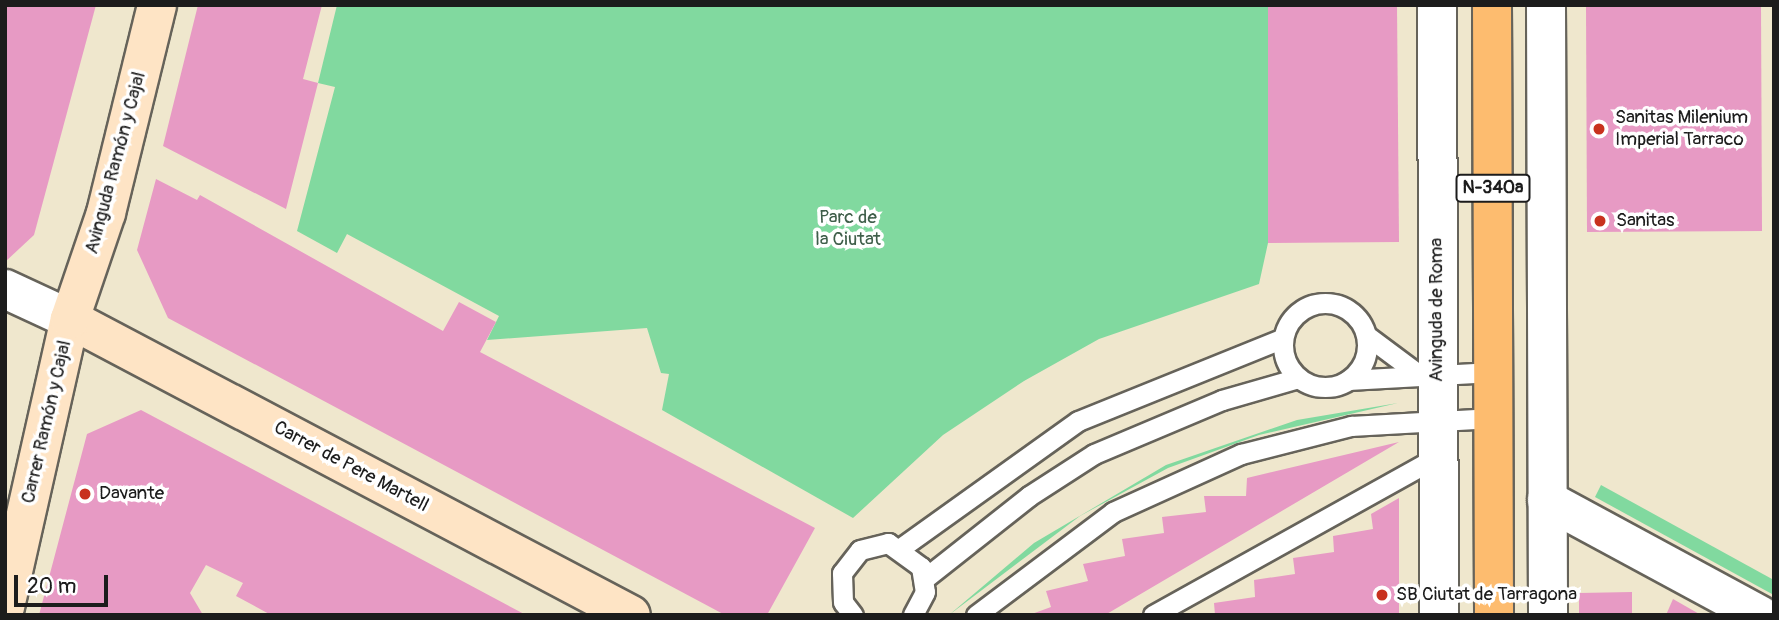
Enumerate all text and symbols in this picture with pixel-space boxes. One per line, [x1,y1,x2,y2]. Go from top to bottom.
street label: Avinguda Ramón y Cajal [81,69,151,257]
place label: Sanitas Milenium Imperial Tarraco [1615,107,1748,151]
marker: Sanitas Milenium Imperial Tarraco [1589,119,1609,139]
road number: N-340a [1454,174,1532,202]
park label: Parc de la Ciutat [815,207,881,251]
place label: Sanitas [1616,210,1674,232]
marker: Sanitas [1590,211,1610,231]
street label: Avinguda de Roma [1426,238,1448,382]
street label: Carrer Ramón y Cajal [17,338,77,506]
street label: Carrer de Pere Martell [270,417,432,517]
place label: Davante [99,483,164,505]
marker: Davante [77,486,93,502]
scale bar [18,560,112,604]
text: 20 m [27,573,76,600]
place label: SB Ciutat de Tarragona [1396,584,1577,606]
marker: SB Ciutat de Tarragona [1374,587,1390,603]

